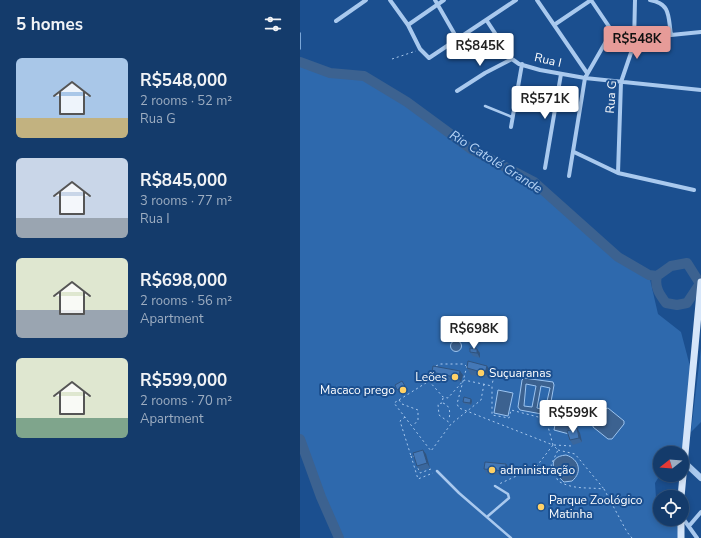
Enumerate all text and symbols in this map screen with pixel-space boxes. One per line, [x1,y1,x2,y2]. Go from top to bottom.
text: 5 homes [16,13,83,36]
icon: filters [262,13,284,35]
pin: R$548K [604,26,670,60]
text: R$548K [613,30,661,48]
pin: R$845K [447,33,513,67]
text: R$845K [456,37,504,55]
street label: Rua I [533,49,563,71]
text: R$548,000 [140,69,227,92]
icon: home [48,74,96,122]
street label: Rua G [602,80,620,114]
pin: R$571K [512,86,578,120]
text: R$571K [521,90,569,108]
text: 2 rooms · 52 m² [140,92,232,110]
text: Rua G [140,110,176,128]
water label: Rio Catolé Grande [446,126,546,198]
text: R$845,000 [140,169,227,192]
icon: home [48,174,96,222]
text: 3 rooms · 77 m² [140,192,232,210]
text: Rua I [140,210,170,228]
text: R$698,000 [140,269,227,292]
icon: home [48,274,96,322]
text: 2 rooms · 56 m² [140,292,232,310]
text: Apartment [140,310,203,328]
pin: R$698K [441,316,507,350]
text: R$698K [450,320,498,338]
place label: Suçuaranas [489,365,552,381]
marker: Suçuaranas [476,368,486,378]
text: R$599,000 [140,369,227,392]
place label: Leões [415,369,447,385]
marker: Leões [450,372,460,382]
icon: home [48,374,96,422]
place label: Macaco prego [320,382,395,398]
marker: Macaco prego [398,385,408,395]
text: 2 rooms · 70 m² [140,392,232,410]
pin: R$599K [540,400,606,434]
text: R$599K [549,404,597,422]
text: Apartment [140,410,203,428]
north arrow [653,446,689,482]
map controls [653,446,689,526]
place label: administração [500,462,575,478]
marker: administração [487,465,497,475]
button: locate [653,490,689,526]
place label: Parque Zoológico Matinha [549,492,643,522]
marker: Parque Zoológico Matinha [536,502,546,512]

